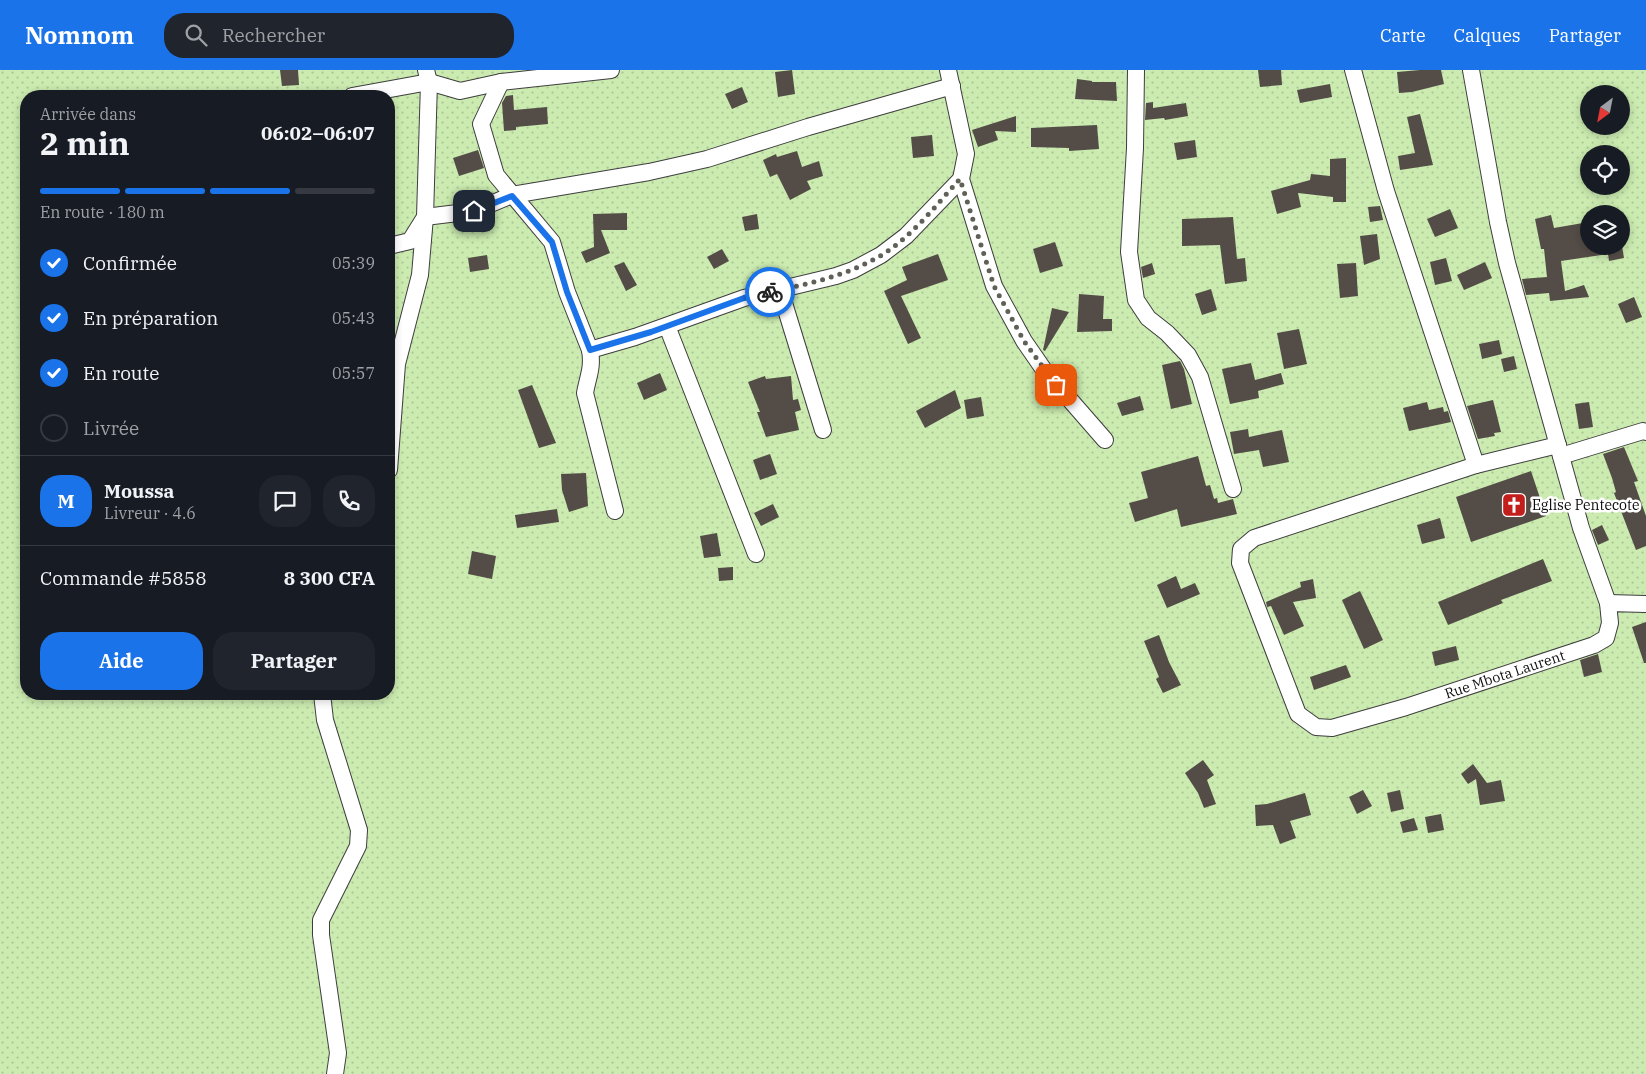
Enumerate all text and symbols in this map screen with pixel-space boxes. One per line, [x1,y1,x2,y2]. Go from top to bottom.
search box [164,13,514,58]
text: Nomnom [25,19,134,51]
icon: search [182,21,210,49]
text: Rechercher [222,23,325,47]
text: Carte [1380,24,1426,47]
text: Calques [1454,24,1521,47]
text: Partager [1549,24,1621,47]
north arrow [1580,85,1630,135]
map controls [1580,85,1630,255]
text: Arrivée dans [40,104,136,124]
text: 06:02–06:07 [261,121,375,145]
text: 2 min [40,122,130,164]
button: locate [1580,145,1630,195]
pin [453,190,495,232]
icon: home [460,197,488,225]
text: En route · 180 m [40,202,165,222]
button: layers [1580,205,1630,255]
icon: check [40,249,68,277]
text: Confirmée [83,251,177,275]
text: 05:39 [332,253,375,273]
courier [745,267,795,317]
icon: bike [756,278,784,306]
icon: check [40,304,68,332]
text: En préparation [83,306,218,330]
text: 05:43 [332,308,375,328]
icon: check [40,359,68,387]
text: En route [83,361,160,385]
text: 05:57 [332,363,375,383]
pin [1035,364,1077,406]
icon: bag [1042,371,1070,399]
text: Livrée [83,416,139,440]
button: chat [259,475,311,527]
button: phone [323,475,375,527]
text: Moussa [104,479,174,503]
text: M [57,489,75,513]
church icon: Eglise Pentecote [1501,492,1527,518]
place label: Eglise Pentecote [1532,496,1639,514]
text: Livreur · 4.6 [104,503,196,523]
text: Commande #5858 [40,566,207,590]
text: 8 300 CFA [284,566,375,590]
button: Aide [40,632,203,690]
button: Partager [213,632,375,690]
street label: Rue Mbota Laurent [1442,646,1567,703]

